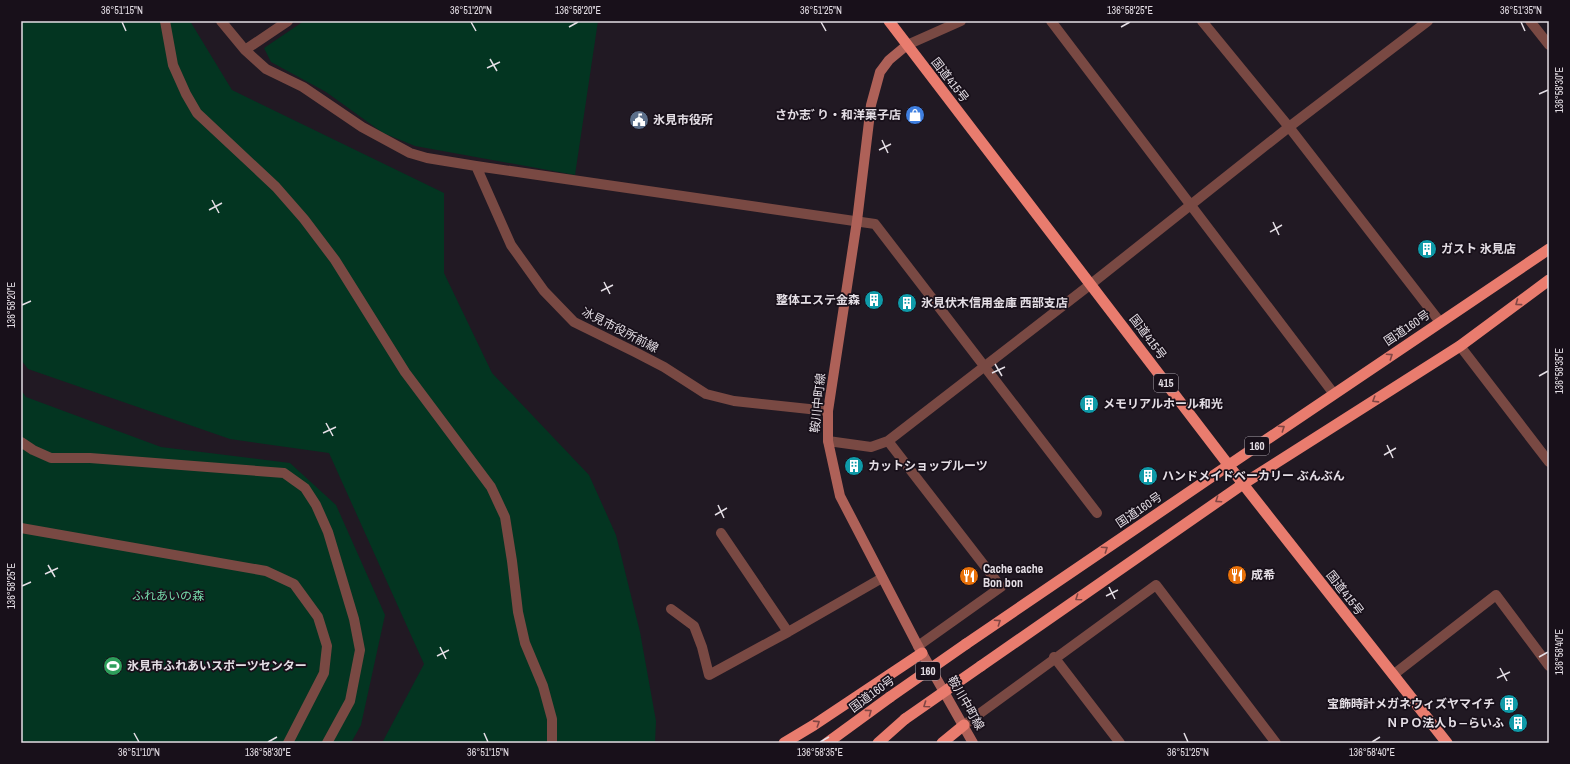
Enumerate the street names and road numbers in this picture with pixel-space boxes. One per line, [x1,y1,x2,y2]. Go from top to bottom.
street label: 国道415号 [928,54,972,106]
street label: 冰見市役所前線 [579,304,661,356]
street label: 国道160号 [1381,307,1433,349]
street label: 国道415号 [1126,311,1170,363]
street label: 鞍川中町線 [807,372,829,434]
road number: 415 [1154,374,1178,392]
road number: 160 [1245,437,1269,455]
street label: 国道160号 [1113,489,1165,531]
street label: 国道415号 [1323,567,1367,619]
road number: 160 [916,662,940,680]
street label: 国道160号 [846,672,898,716]
street label: 鞍川中町線 [944,673,988,733]

